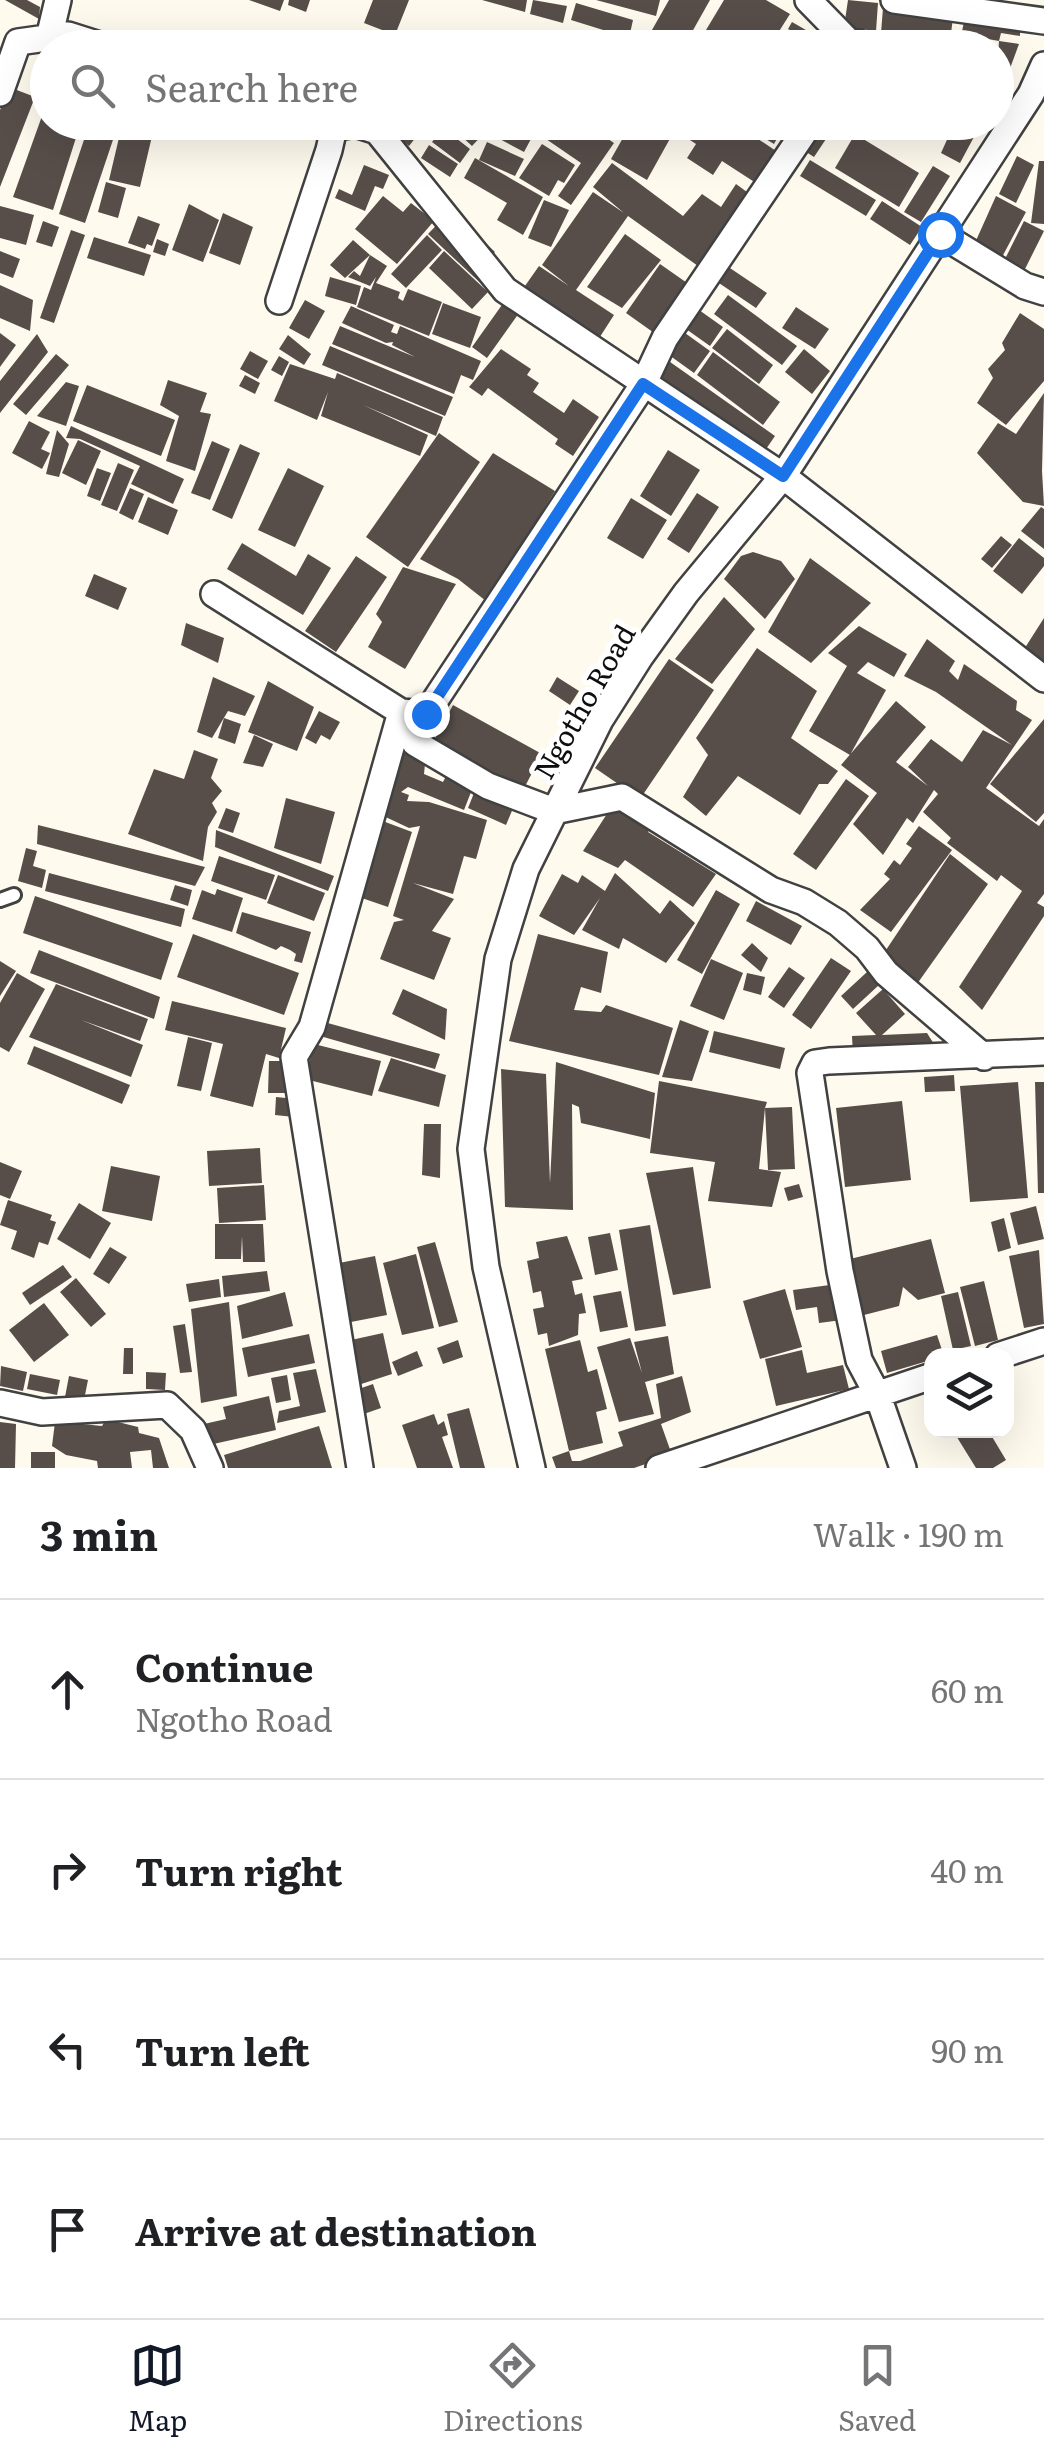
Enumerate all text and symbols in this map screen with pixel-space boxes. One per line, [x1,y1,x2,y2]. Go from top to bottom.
search box [30,30,1014,140]
text: Search here [145,57,358,114]
icon: search [65,58,120,113]
route start [918,212,964,258]
street label: Ngotho Road [522,616,644,786]
route end [404,692,450,738]
map controls [924,1348,1014,1438]
button: layers [924,1348,1014,1438]
text: 3 min [40,1502,158,1564]
text: Walk · 190 m [813,1509,1004,1557]
text: Continue [135,1637,313,1694]
icon: ahead [40,1662,95,1717]
text: 60 m [931,1665,1004,1713]
text: Ngotho Road [135,1694,332,1742]
text: Turn right [135,1841,342,1898]
icon: right [40,1842,95,1897]
text: 40 m [930,1845,1004,1893]
text: Turn left [135,2021,310,2078]
icon: left [40,2022,95,2077]
text: 90 m [931,2025,1004,2073]
text: Arrive at destination [135,2201,537,2258]
icon: arrive [40,2202,95,2257]
tab: Map [128,2338,187,2440]
tab: Directions [443,2338,583,2440]
tab: Saved [838,2338,916,2440]

